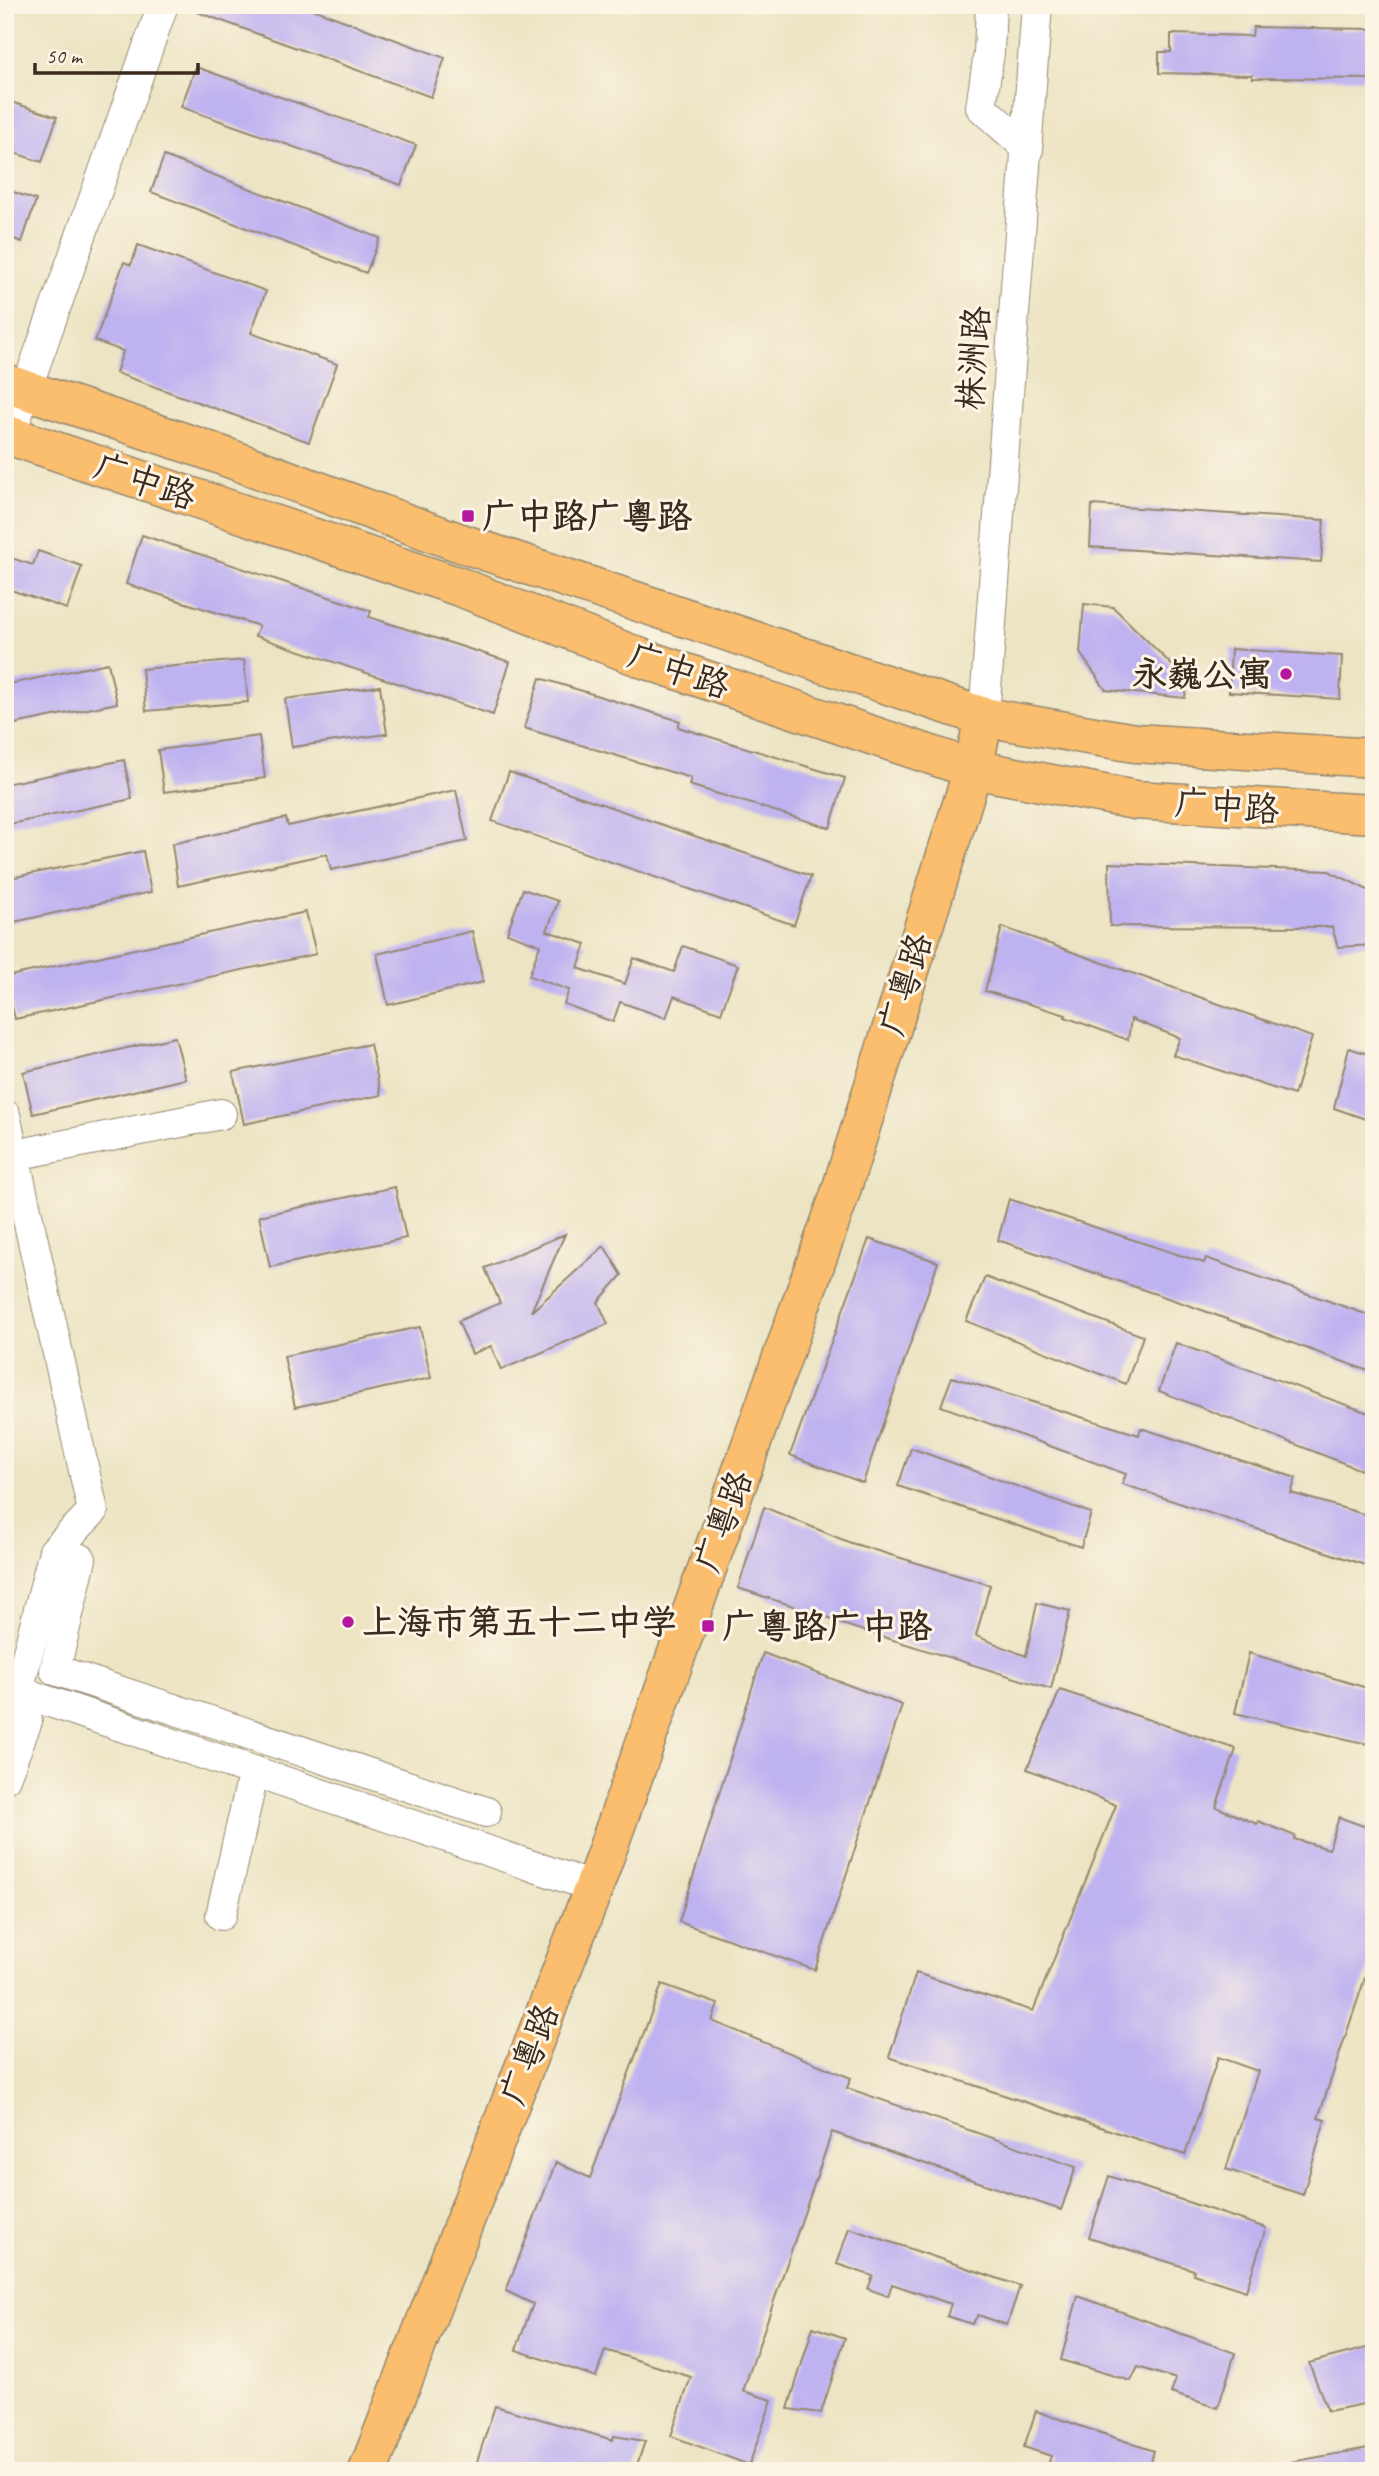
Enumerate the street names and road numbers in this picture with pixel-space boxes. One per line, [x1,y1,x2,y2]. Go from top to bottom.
street label: 株洲路 [947,304,1000,412]
street label: 广中路 [88,443,202,520]
street label: 广中路 [622,632,736,709]
street label: 广中路 [1173,780,1281,833]
street label: 广粤路 [869,927,942,1041]
street label: 广粤路 [684,1464,763,1578]
street label: 广粤路 [490,1997,569,2111]

